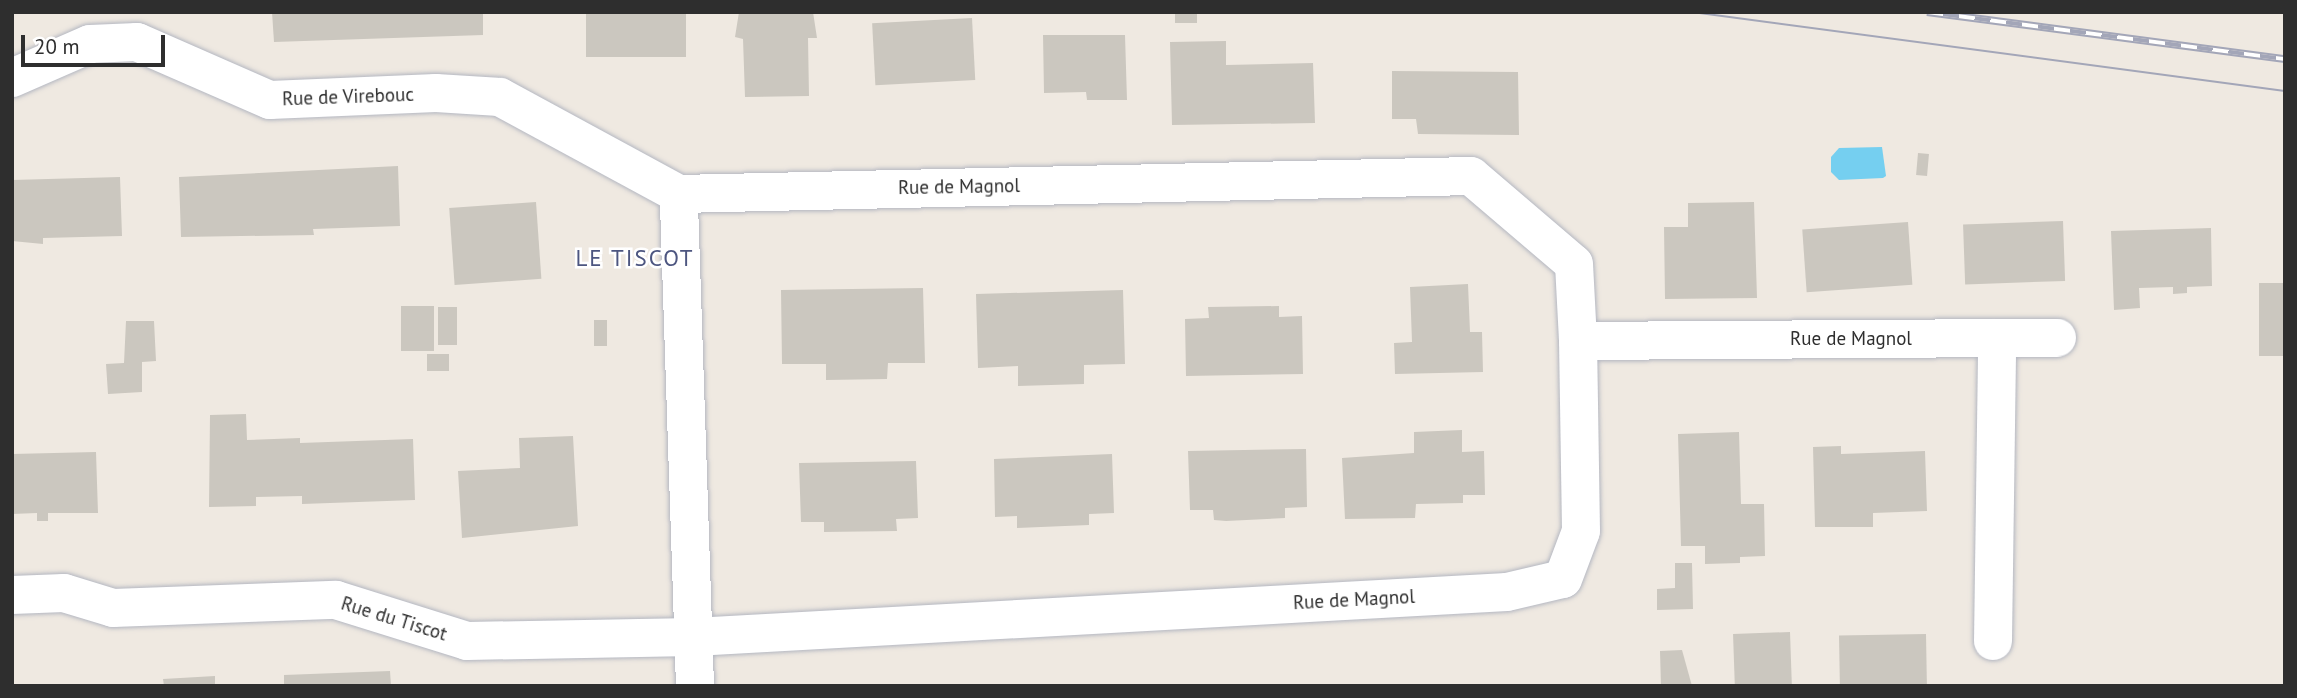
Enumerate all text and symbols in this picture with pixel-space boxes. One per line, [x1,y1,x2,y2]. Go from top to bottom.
scale bar [24,21,168,65]
text: 20 m [34,33,80,60]
street label: Rue de Virebouc [282,83,414,111]
street label: Rue de Magnol [898,175,1020,199]
district label: LE TISCOT [576,244,694,272]
street label: Rue de Magnol [1790,328,1912,350]
street label: Rue de Magnol [1293,585,1415,615]
street label: Rue du Tiscot [338,592,450,646]

